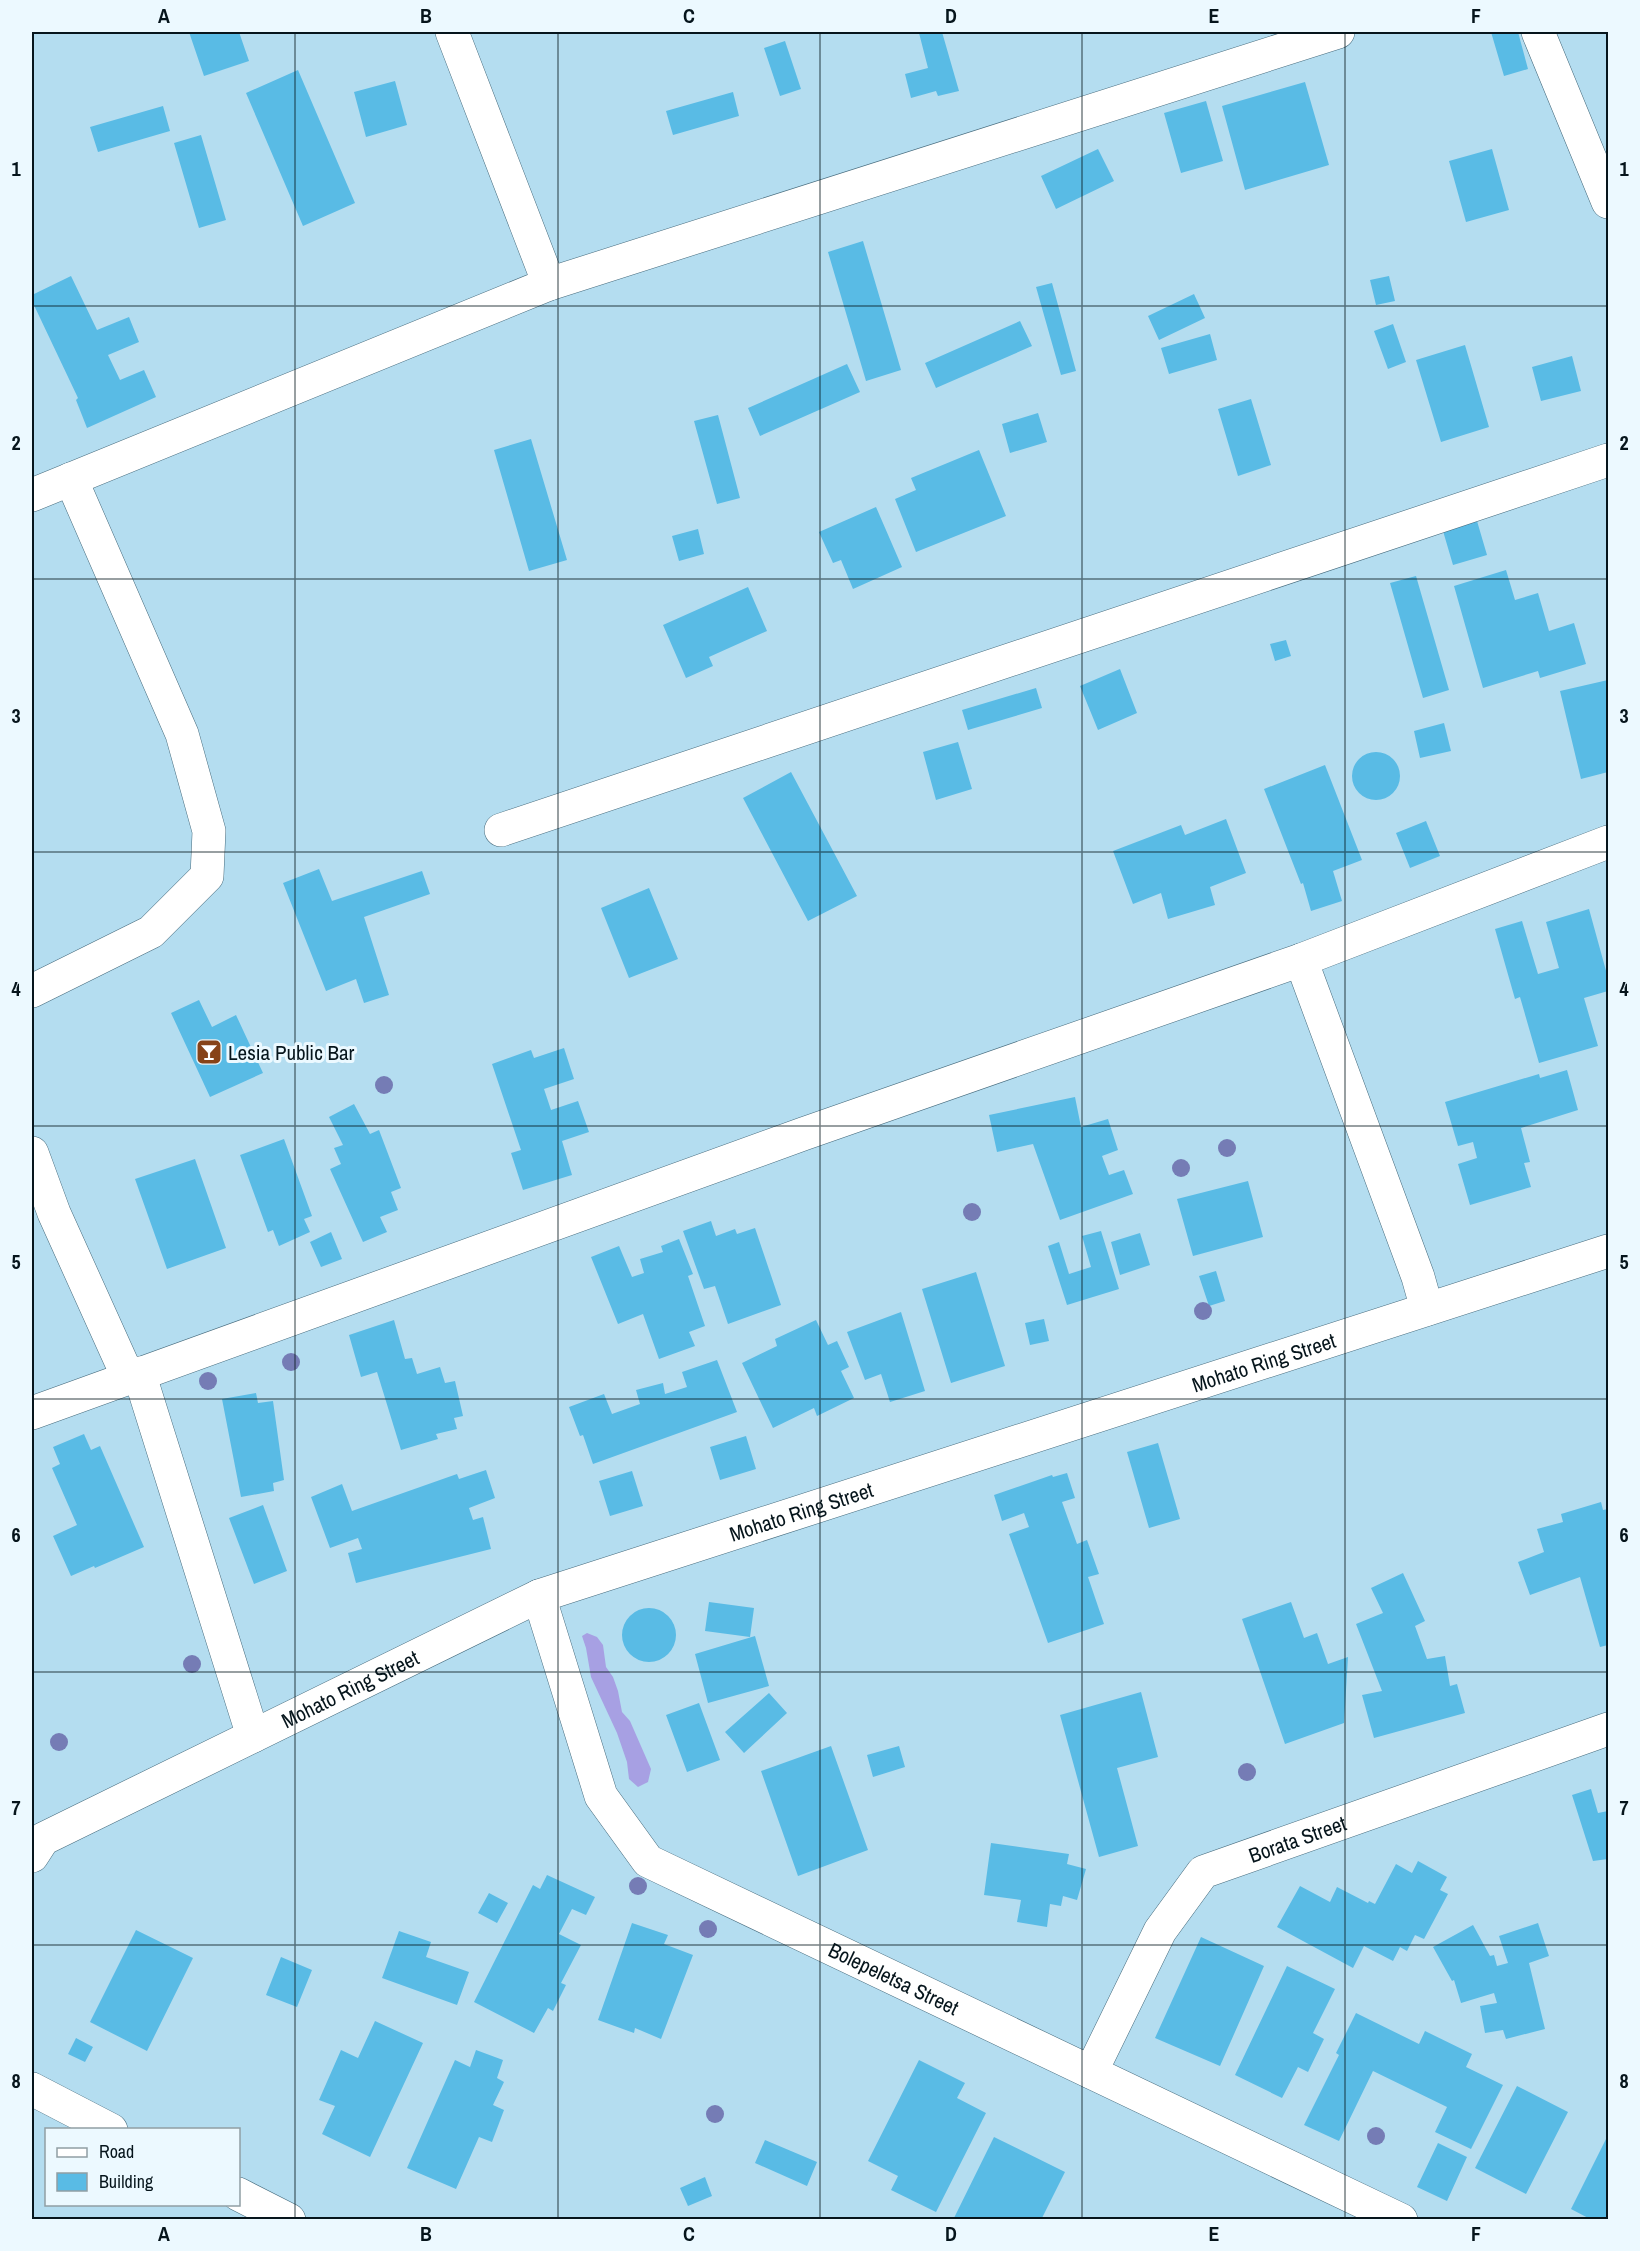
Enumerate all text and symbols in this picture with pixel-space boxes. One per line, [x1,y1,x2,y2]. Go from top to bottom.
text: A [158,2,170,29]
text: B [420,2,432,29]
text: C [683,2,695,29]
text: D [945,2,957,29]
text: E [1209,2,1220,29]
text: F [1471,2,1481,29]
text: 1 [11,155,21,182]
text: 1 [1619,155,1629,182]
text: 2 [11,429,21,456]
text: 2 [1619,429,1629,456]
text: 3 [11,702,21,729]
text: 3 [1619,702,1629,729]
text: 4 [11,975,21,1002]
text: 4 [1619,975,1629,1002]
bar icon: Lesia Public Bar [194,1037,224,1067]
place label: Lesia Public Bar [228,1038,355,1067]
text: 5 [11,1248,21,1275]
text: 5 [1619,1248,1629,1275]
street label: Mohato Ring Street [1188,1325,1339,1399]
street label: Mohato Ring Street [726,1475,877,1548]
text: 6 [11,1521,21,1548]
text: 6 [1619,1521,1629,1548]
street label: Mohato Ring Street [276,1643,424,1735]
text: 7 [11,1794,21,1821]
text: 7 [1619,1794,1629,1821]
street label: Borata Street [1245,1808,1350,1869]
street label: Bolepeletsa Street [824,1935,964,2022]
text: 8 [11,2067,21,2094]
text: 8 [1619,2067,1629,2094]
legend [45,2128,240,2206]
text: Road [99,2139,134,2164]
text: Building [99,2169,154,2194]
text: A [158,2220,170,2247]
text: B [420,2220,432,2247]
text: C [683,2220,695,2247]
text: D [945,2220,957,2247]
text: E [1209,2220,1220,2247]
text: F [1471,2220,1481,2247]

